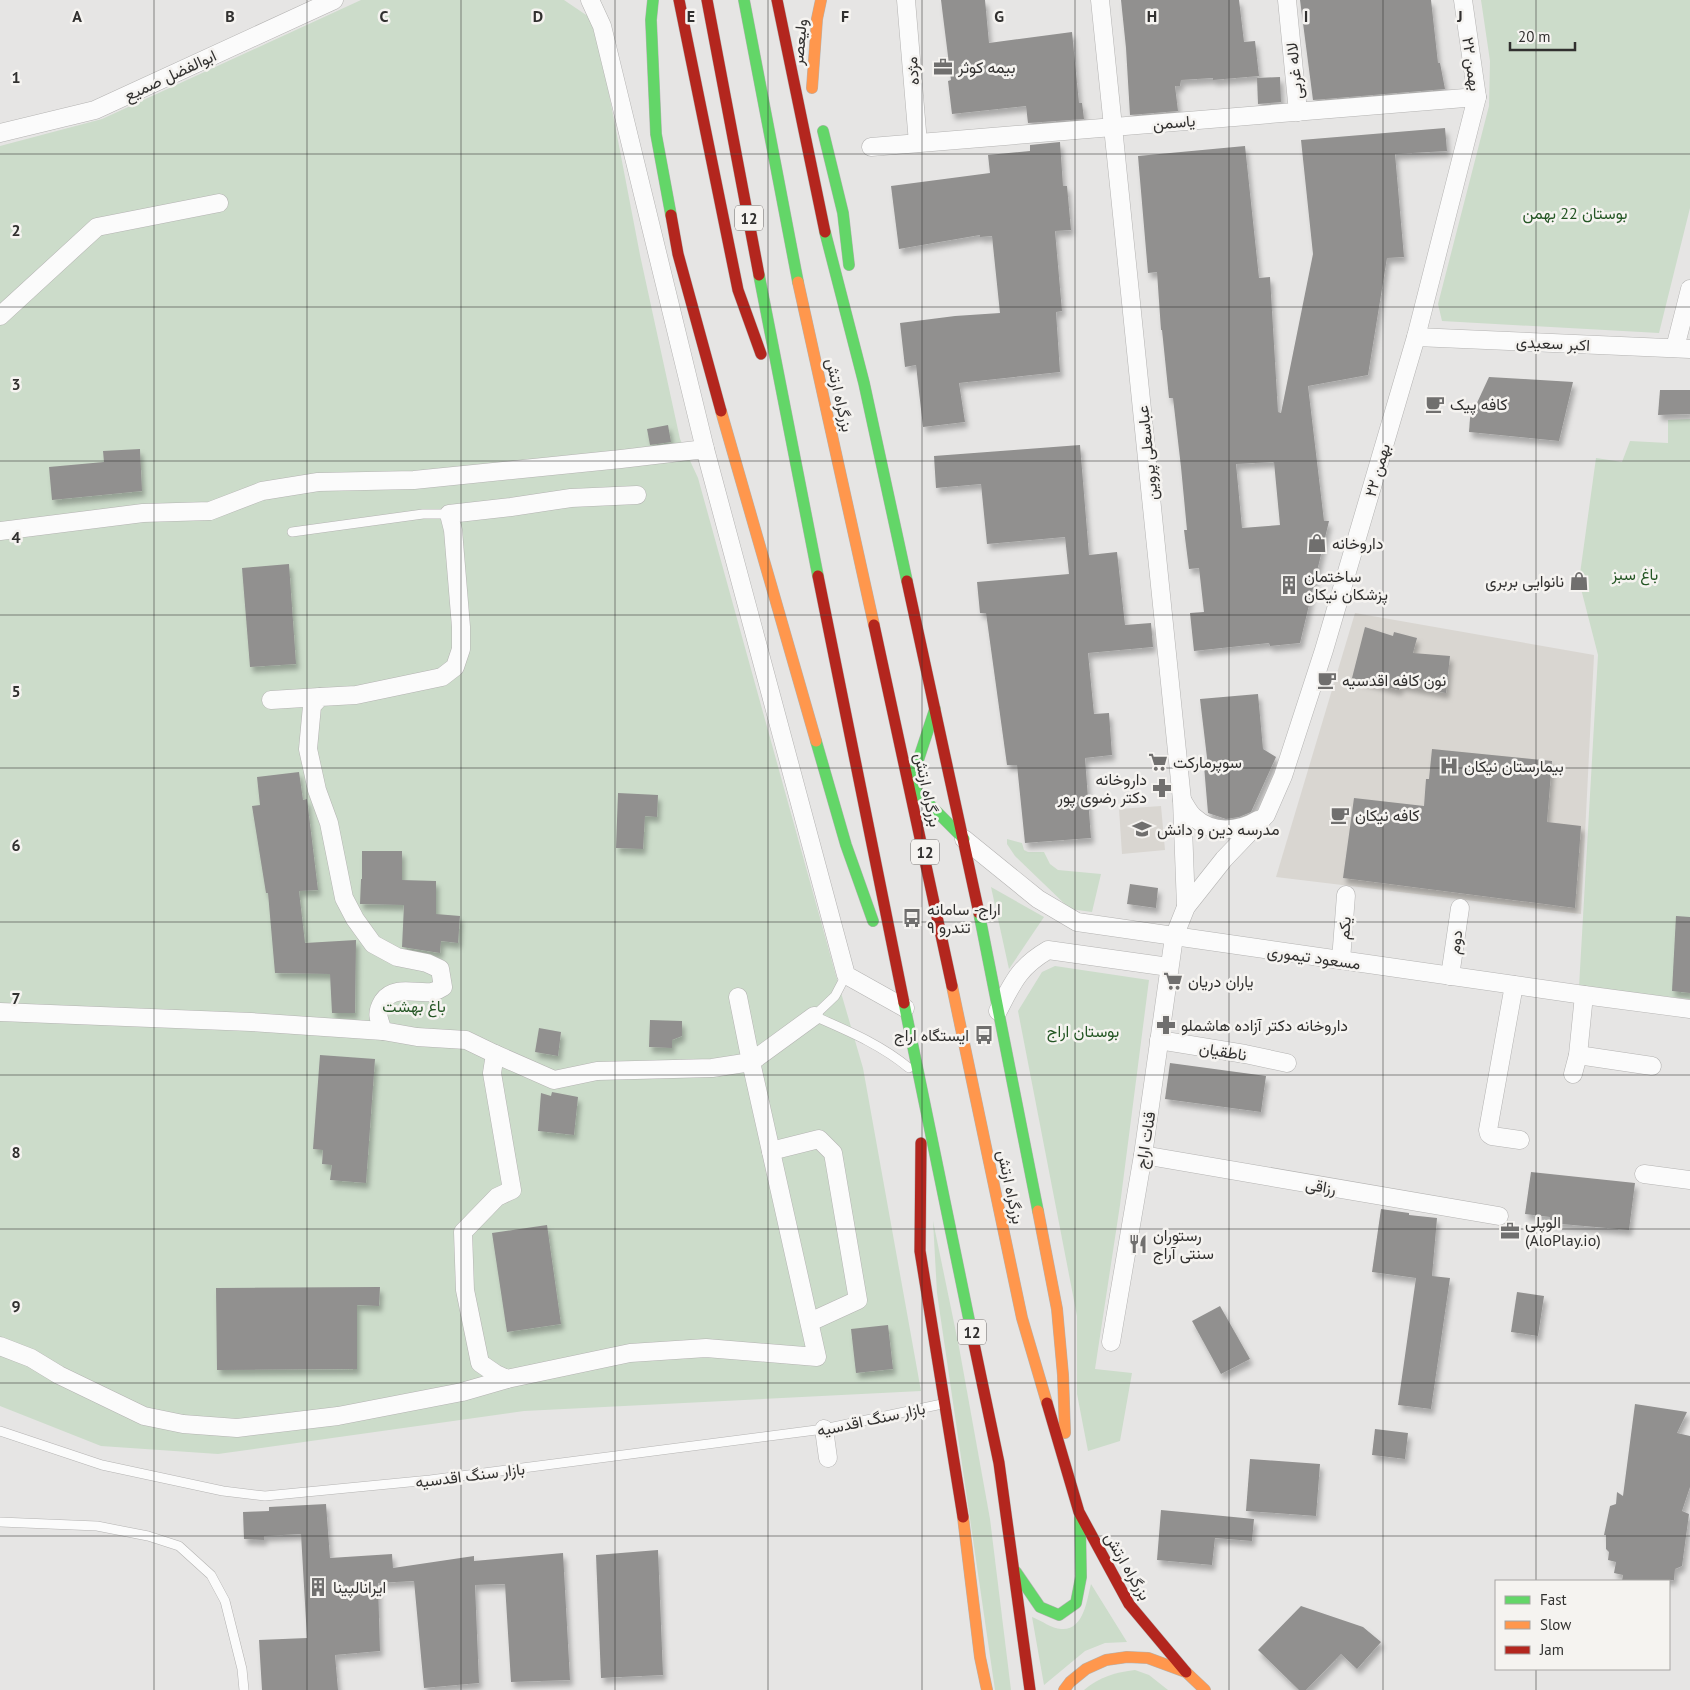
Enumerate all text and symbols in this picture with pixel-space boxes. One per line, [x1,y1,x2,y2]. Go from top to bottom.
text: A [72,6,82,26]
text: B [225,6,235,26]
text: C [380,6,389,26]
text: D [533,6,543,26]
text: E [687,6,695,26]
text: F [841,6,849,26]
text: G [994,6,1004,26]
text: H [1147,6,1157,26]
text: I [1304,6,1308,26]
text: J [1456,6,1463,26]
street label: ولیعصر [787,18,812,67]
scale bar [1510,20,1575,52]
text: 20 m [1518,27,1551,46]
street label: ۲۲ بهمن [1457,36,1486,92]
street label: لاله غربی [1281,42,1308,100]
street label: ابوالفضل صمیع [121,45,220,107]
street label: مژده [901,56,924,86]
office icon: بیمه کوثر [932,56,954,78]
place label: بیمه کوثر [957,57,1016,78]
text: 1 [11,67,21,87]
street label: یاسمن [1152,110,1196,135]
park label: بوستان 22 بهمن [1523,203,1628,224]
road number: 12 [735,206,763,230]
text: 2 [11,220,21,240]
street label: اکبر سعیدی [1515,331,1591,356]
street label: بزرگراه ارتش [821,356,858,434]
text: 3 [11,374,21,394]
cafe icon: کافه پیک [1424,393,1446,415]
place label: کافه پیک [1450,394,1508,416]
street label: عباسعلی پروین [1132,404,1164,501]
street label: ۲۲ بهمن [1360,441,1395,499]
text: 4 [11,527,21,547]
shop icon: داروخانه [1306,532,1328,554]
place label: داروخانه [1332,533,1383,554]
park label: باغ سبز [1611,564,1658,586]
place label: ساختمان پزشکان نیکان [1304,566,1388,606]
shop icon: نانوایی بربری [1568,570,1590,592]
place label: نانوایی بربری [1485,571,1564,592]
building icon: ساختمان پزشکان نیکان [1278,574,1300,596]
cafe icon: نون کافه اقدسیه [1316,669,1338,691]
place label: نون کافه اقدسیه [1342,670,1446,691]
text: 5 [11,681,21,701]
street label: بزرگراه ارتش [909,751,946,829]
supermarket icon: سوپرمارکت [1147,751,1169,773]
place label: سوپرمارکت [1173,752,1242,774]
hospital icon: بیمارستان نیکان [1438,755,1460,777]
place label: بیمارستان نیکان [1464,756,1564,777]
place label: داروخانه دکتر رضوی پور [1057,769,1147,809]
pharmacy icon: داروخانه دکتر رضوی پور [1151,777,1173,799]
cafe icon: کافه نیکان [1329,804,1351,826]
place label: کافه نیکان [1355,805,1420,825]
school or university icon: مدرسه دین و دانش [1131,818,1153,840]
place label: مدرسه دین و دانش [1157,819,1280,840]
text: 6 [11,835,21,855]
road number: 12 [911,840,939,864]
place label: اراج- سامانه ۹ تندرو [927,899,1001,938]
bus stop icon: اراج- سامانه ۹ تندرو [901,907,923,929]
street label: یکم [1333,916,1356,941]
street label: دوم [1443,929,1468,956]
street label: مسعود تیموری [1266,941,1362,974]
supermarket icon: یاران دریان [1162,970,1184,992]
place label: یاران دریان [1188,971,1254,992]
text: 7 [11,988,21,1008]
park label: باغ بهشت [382,996,446,1018]
pharmacy icon: داروخانه دکتر آزاده هاشملو [1155,1014,1177,1036]
place label: داروخانه دکتر آزاده هاشملو [1181,1015,1348,1036]
park label: بوستان اراج [1047,1021,1119,1043]
bus stop icon: ایستگاه اراج [973,1024,995,1046]
place label: ایستگاه اراج [894,1025,969,1047]
street label: ناطقیان [1198,1037,1248,1065]
street label: قنات اراج [1131,1110,1161,1170]
text: 8 [11,1142,21,1162]
street label: بزرگراه ارتش [992,1148,1029,1226]
street label: رزاقی [1304,1173,1338,1200]
place label: الوپلی (AloPlay.io) [1525,1212,1601,1250]
office icon: الوپلی (AloPlay.io) [1499,1220,1521,1242]
place label: رستوران سنتی آراج [1153,1225,1214,1265]
restaurant icon: رستوران سنتی آراج [1127,1233,1149,1255]
text: 9 [11,1296,21,1316]
road number: 12 [958,1320,986,1344]
street label: بازار سنگ اقدسیه [815,1398,927,1441]
street label: بازار سنگ اقدسیه [414,1458,526,1493]
street label: بزرگراه ارتش [1100,1528,1155,1604]
building icon: ایرانالپینا [307,1576,329,1598]
place label: ایرانالپینا [333,1577,386,1599]
legend [1495,1580,1670,1670]
text: Fast [1540,1590,1567,1609]
text: Slow [1540,1615,1571,1634]
text: Jam [1539,1640,1564,1659]

